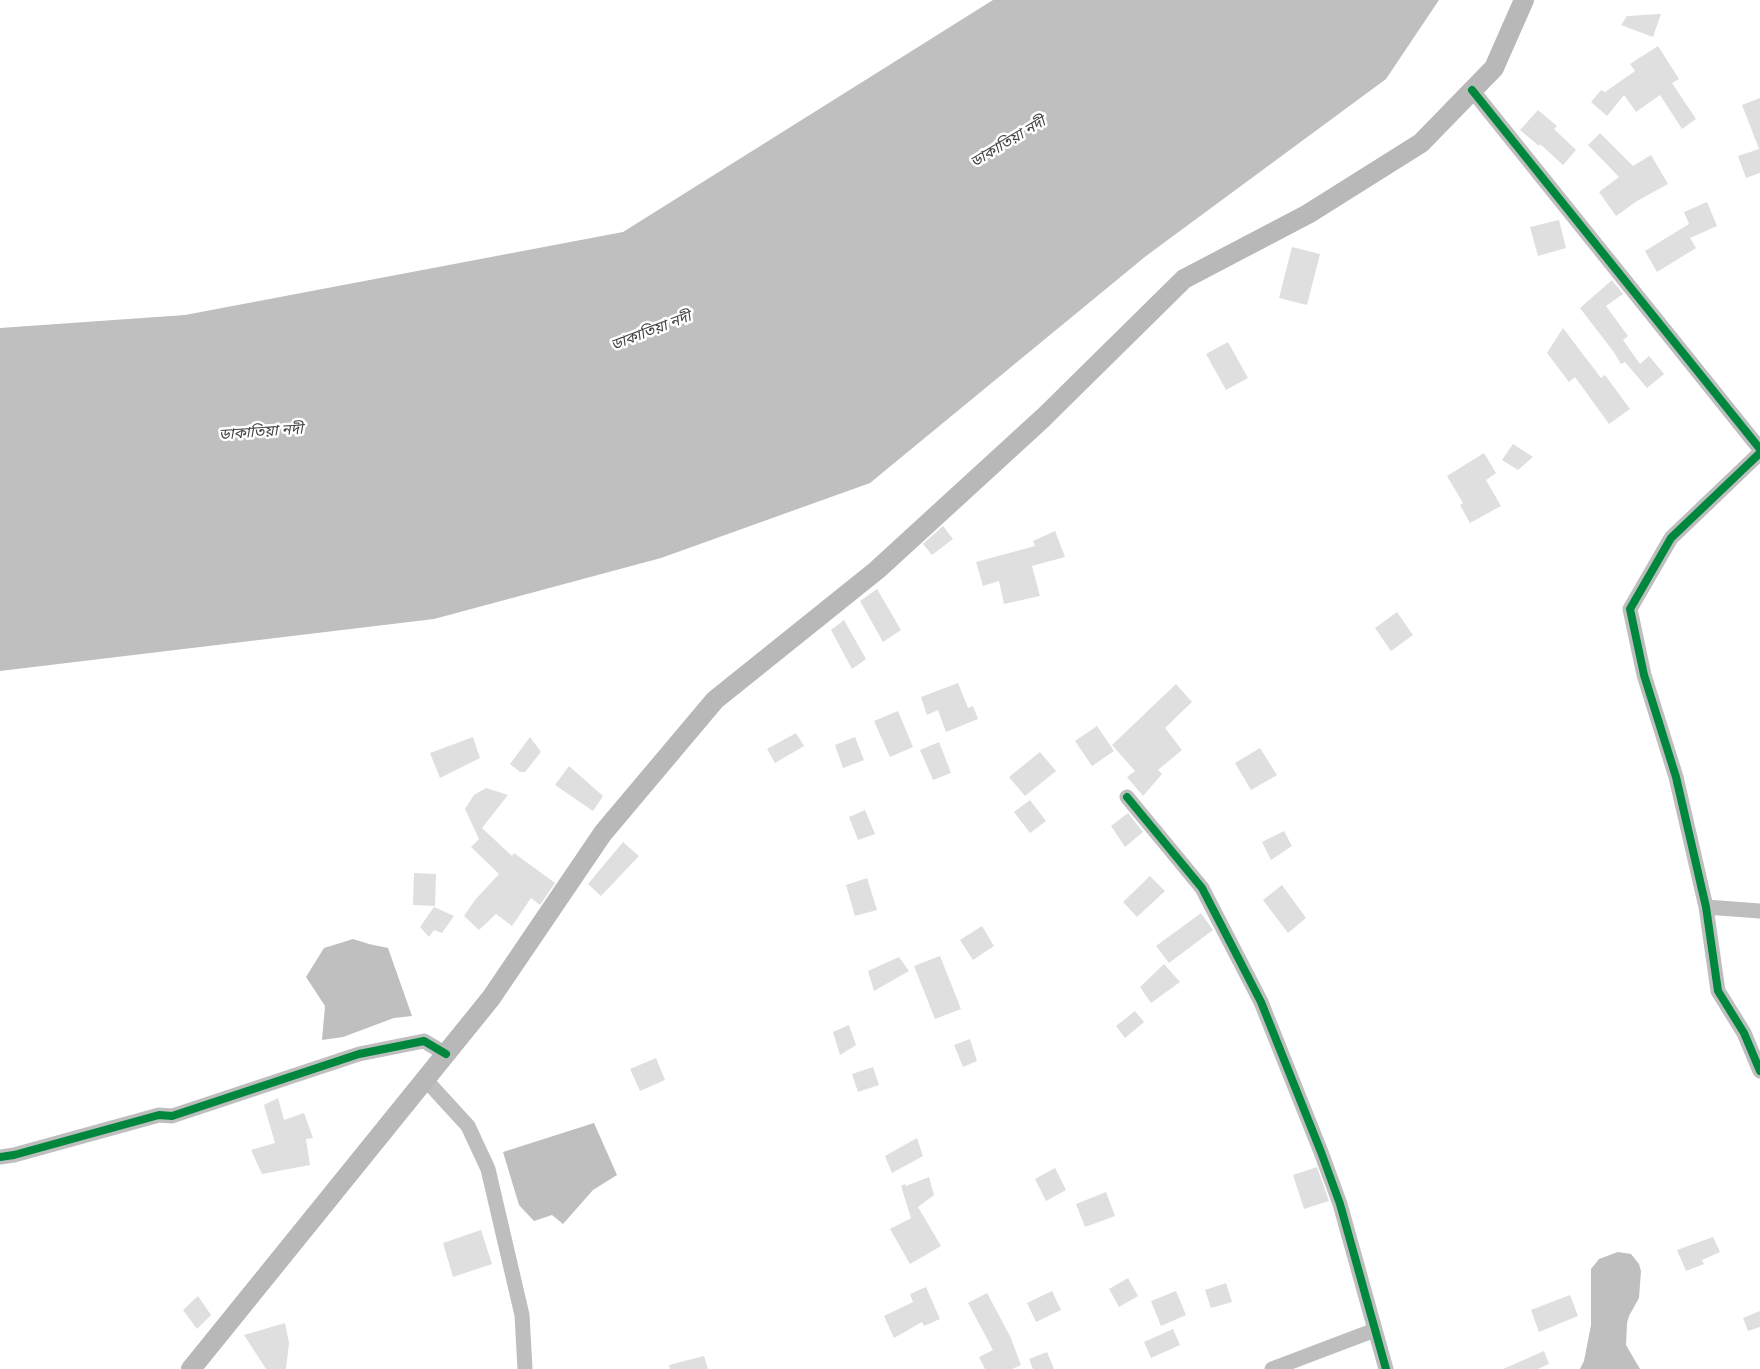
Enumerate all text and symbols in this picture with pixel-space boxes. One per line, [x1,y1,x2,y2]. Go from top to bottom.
water label: ডাকাতিয়া নদী [967,113,1049,171]
water label: ডাকাতিয়া নদী [608,307,694,355]
water label: ডাকাতিয়া নদী [218,420,304,444]

